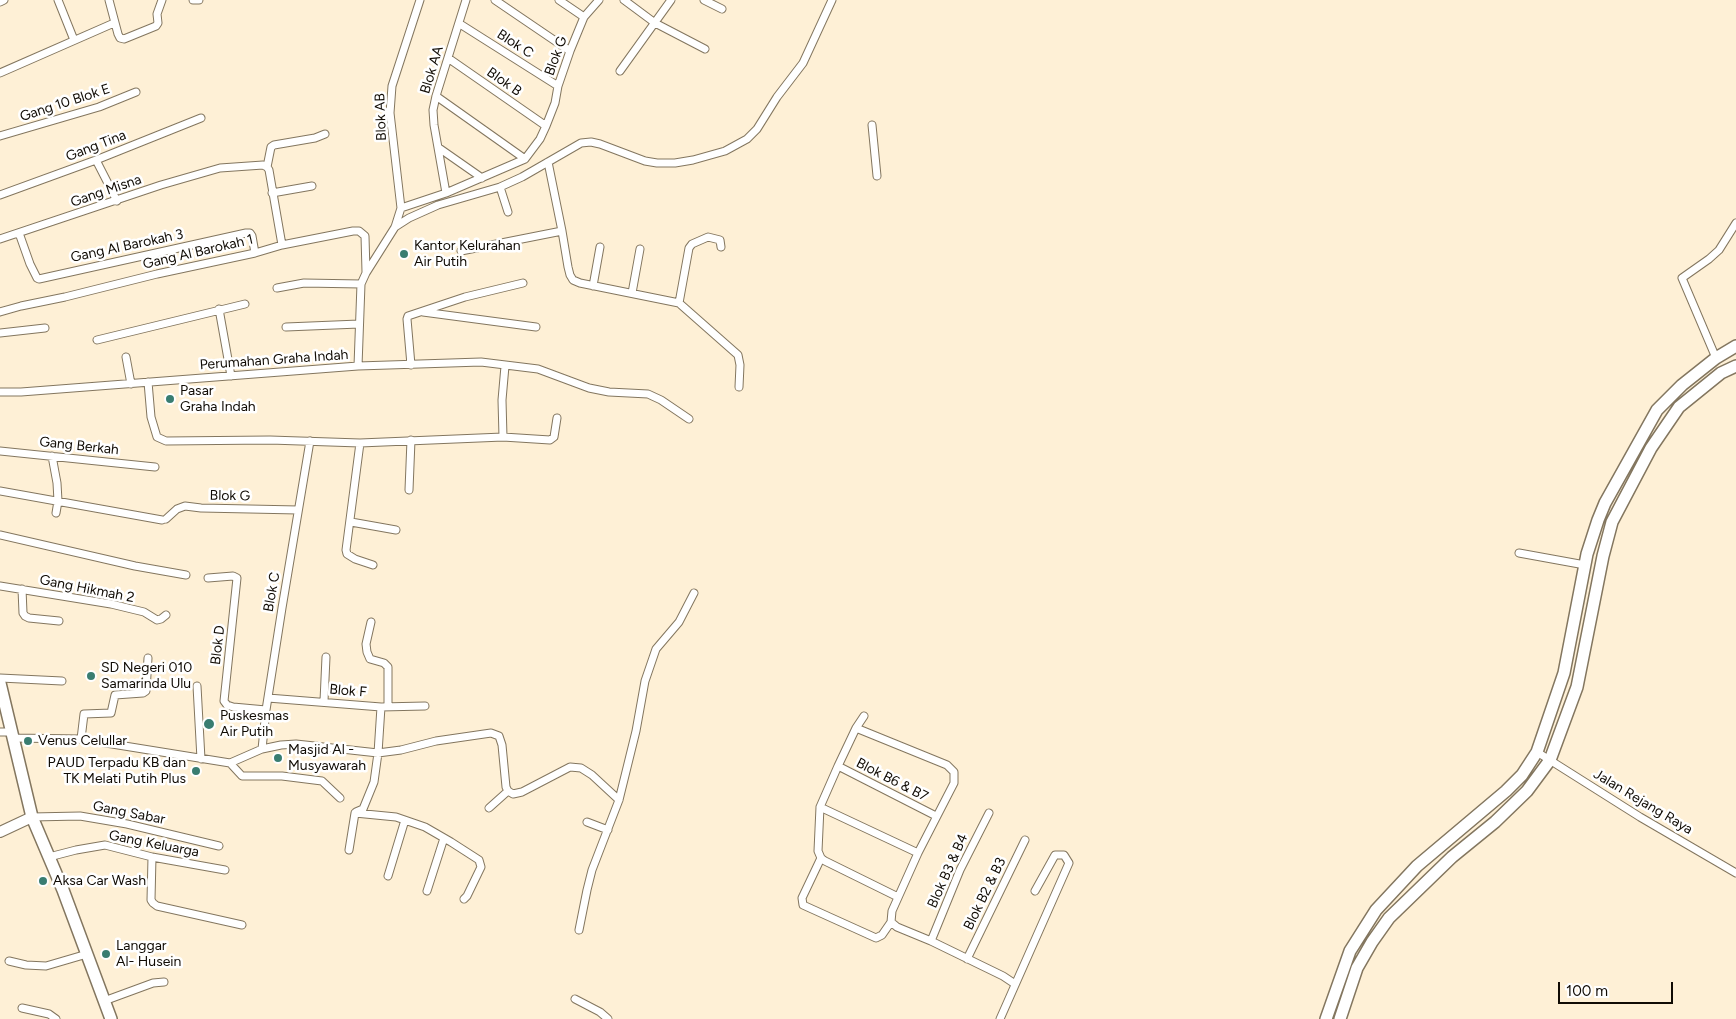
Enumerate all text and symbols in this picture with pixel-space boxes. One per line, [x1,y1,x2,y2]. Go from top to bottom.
street label: Blok C [494,26,536,62]
street label: Blok G [541,34,571,78]
street label: Blok AA [417,44,447,96]
street label: Blok B [483,64,525,100]
street label: Gang 10 Blok E [18,81,112,125]
street label: Blok AB [372,93,390,141]
street label: Gang Tina [63,127,129,165]
street label: Gang Misna [68,171,144,211]
street label: Gang Al Barokah 3 [69,226,185,266]
street label: Gang Al Barokah 1 [141,231,255,273]
place label: Kantor Kelurahan Air Putih [414,238,521,270]
marker: Kantor Kelurahan Air Putih [398,248,410,260]
street label: Perumahan Graha Indah [199,346,349,374]
place label: Pasar Graha Indah [180,383,256,416]
marker: Pasar Graha Indah [164,393,176,405]
street label: Gang Berkah [38,433,120,459]
street label: Blok G [210,487,250,505]
street label: Blok C [260,571,284,613]
street label: Gang Hikmah 2 [38,572,136,606]
street label: Blok D [207,624,229,666]
place label: SD Negeri 010 Samarinda Ulu [101,660,192,692]
marker: SD Negeri 010 Samarinda Ulu [85,670,97,682]
street label: Blok F [329,681,367,701]
place label: Puskesmas Air Putih [220,708,289,740]
marker: Puskesmas Air Putih [202,717,216,731]
place label: Venus Celullar [38,733,127,749]
marker: Venus Celullar [22,735,34,747]
place label: Masjid Al - Musyawarah [288,742,366,774]
marker: Masjid Al - Musyawarah [272,752,284,764]
place label: PAUD Terpadu KB dan TK Melati Putih Plus [48,755,186,788]
street label: Blok B6 & B7 [853,755,931,805]
marker: PAUD Terpadu KB dan TK Melati Putih Plus [190,765,202,777]
street label: Jalan Rejang Raya [1590,766,1696,838]
street label: Gang Sabar [92,798,166,828]
street label: Gang Keluarga [108,827,200,861]
street label: Blok B3 & B4 [924,831,972,911]
street label: Blok B2 & B3 [960,855,1010,933]
place label: Aksa Car Wash [53,873,146,889]
marker: Aksa Car Wash [37,875,49,887]
place label: Langgar Al- Husein [116,938,181,970]
marker: Langgar Al- Husein [100,948,112,960]
scale bar [1561,972,1676,1004]
text: 100 m [1566,982,1608,1000]

